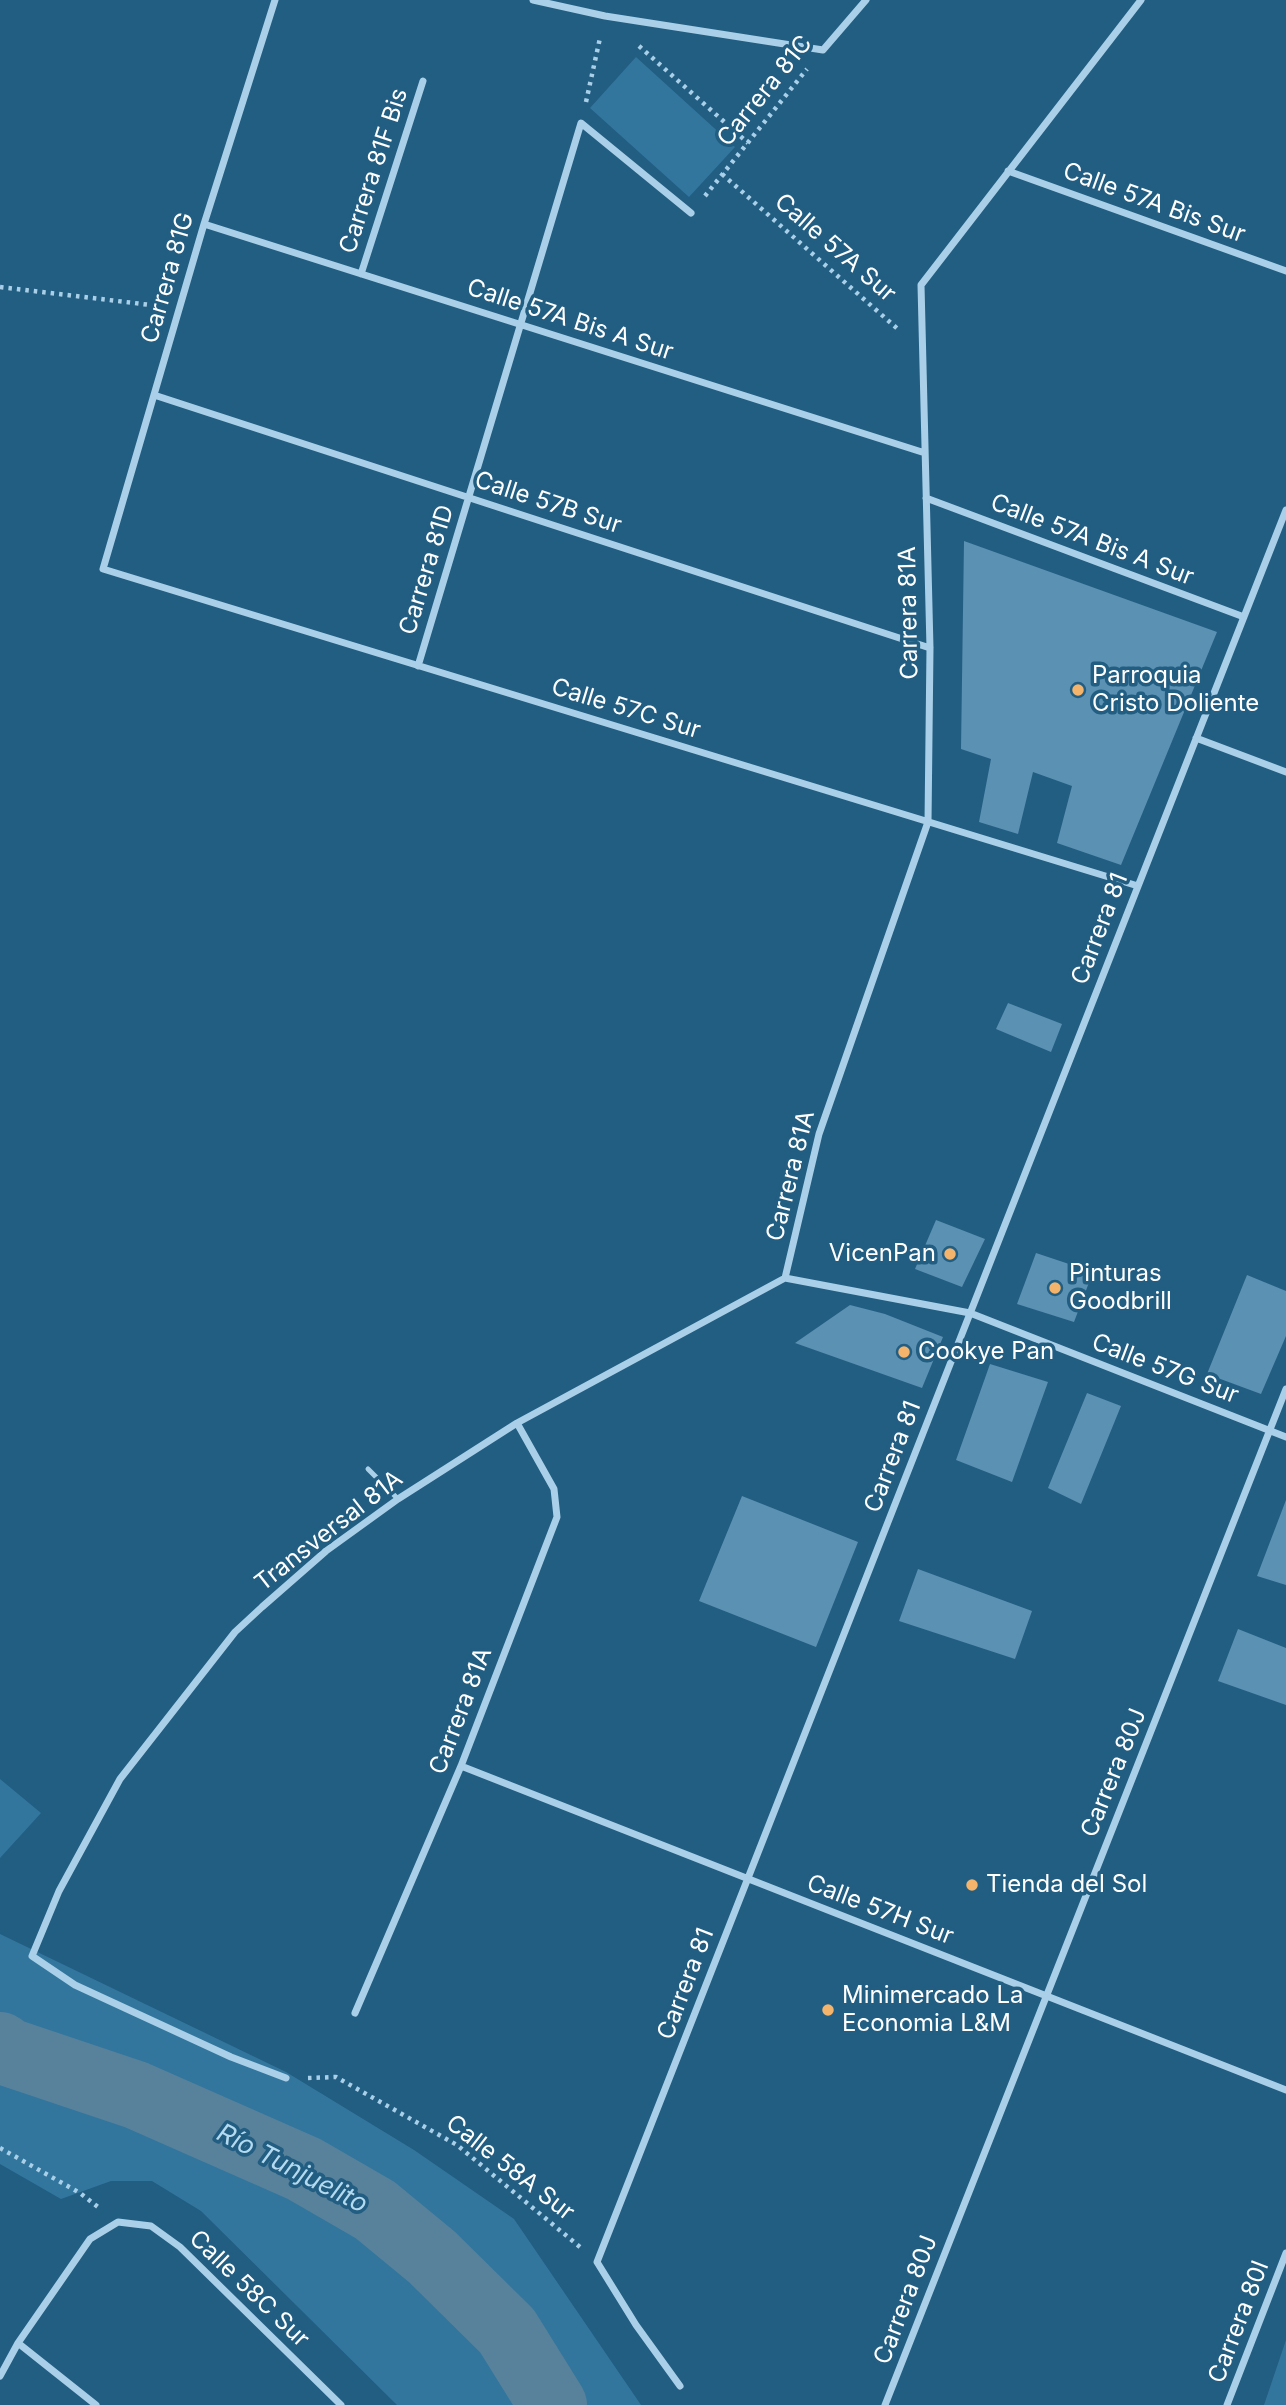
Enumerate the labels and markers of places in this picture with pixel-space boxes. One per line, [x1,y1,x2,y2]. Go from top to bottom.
place label: Parroquia Cristo Doliente [1092,662,1259,718]
marker: Parroquia Cristo Doliente [1070,682,1086,698]
place label: VicenPan [829,1240,936,1268]
marker: VicenPan [942,1246,958,1262]
place label: Pinturas Goodbrill [1069,1260,1172,1316]
marker: Pinturas Goodbrill [1047,1280,1063,1296]
place label: Cookye Pan [918,1338,1054,1366]
marker: Cookye Pan [896,1344,912,1360]
place label: Tienda del Sol [986,1871,1147,1899]
marker: Tienda del Sol [964,1877,980,1893]
place label: Minimercado La Economia L&M [842,1982,1023,2038]
marker: Minimercado La Economia L&M [820,2002,836,2018]

